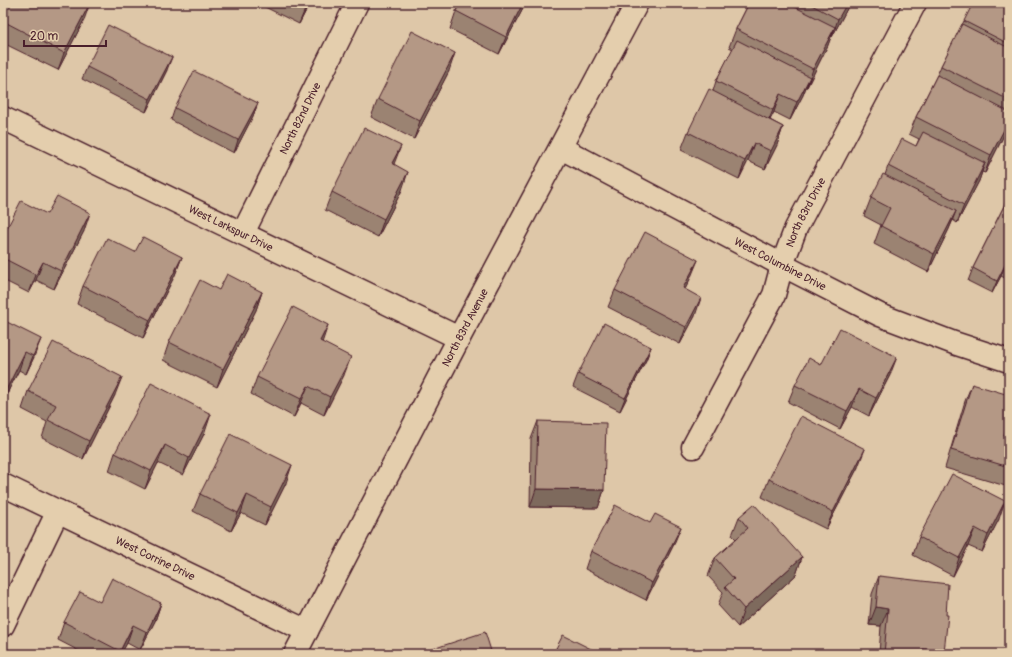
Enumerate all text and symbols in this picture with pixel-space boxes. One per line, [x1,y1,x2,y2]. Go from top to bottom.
scale bar [24,22,106,48]
text: 20 m [30,29,59,44]
street label: North 82nd Drive [277,80,323,156]
street label: North 83rd Drive [783,175,828,249]
street label: West Larkspur Drive [187,202,276,254]
street label: West Columbine Drive [732,234,829,293]
street label: North 83rd Avenue [439,286,491,369]
street label: West Corrine Drive [113,534,198,583]

